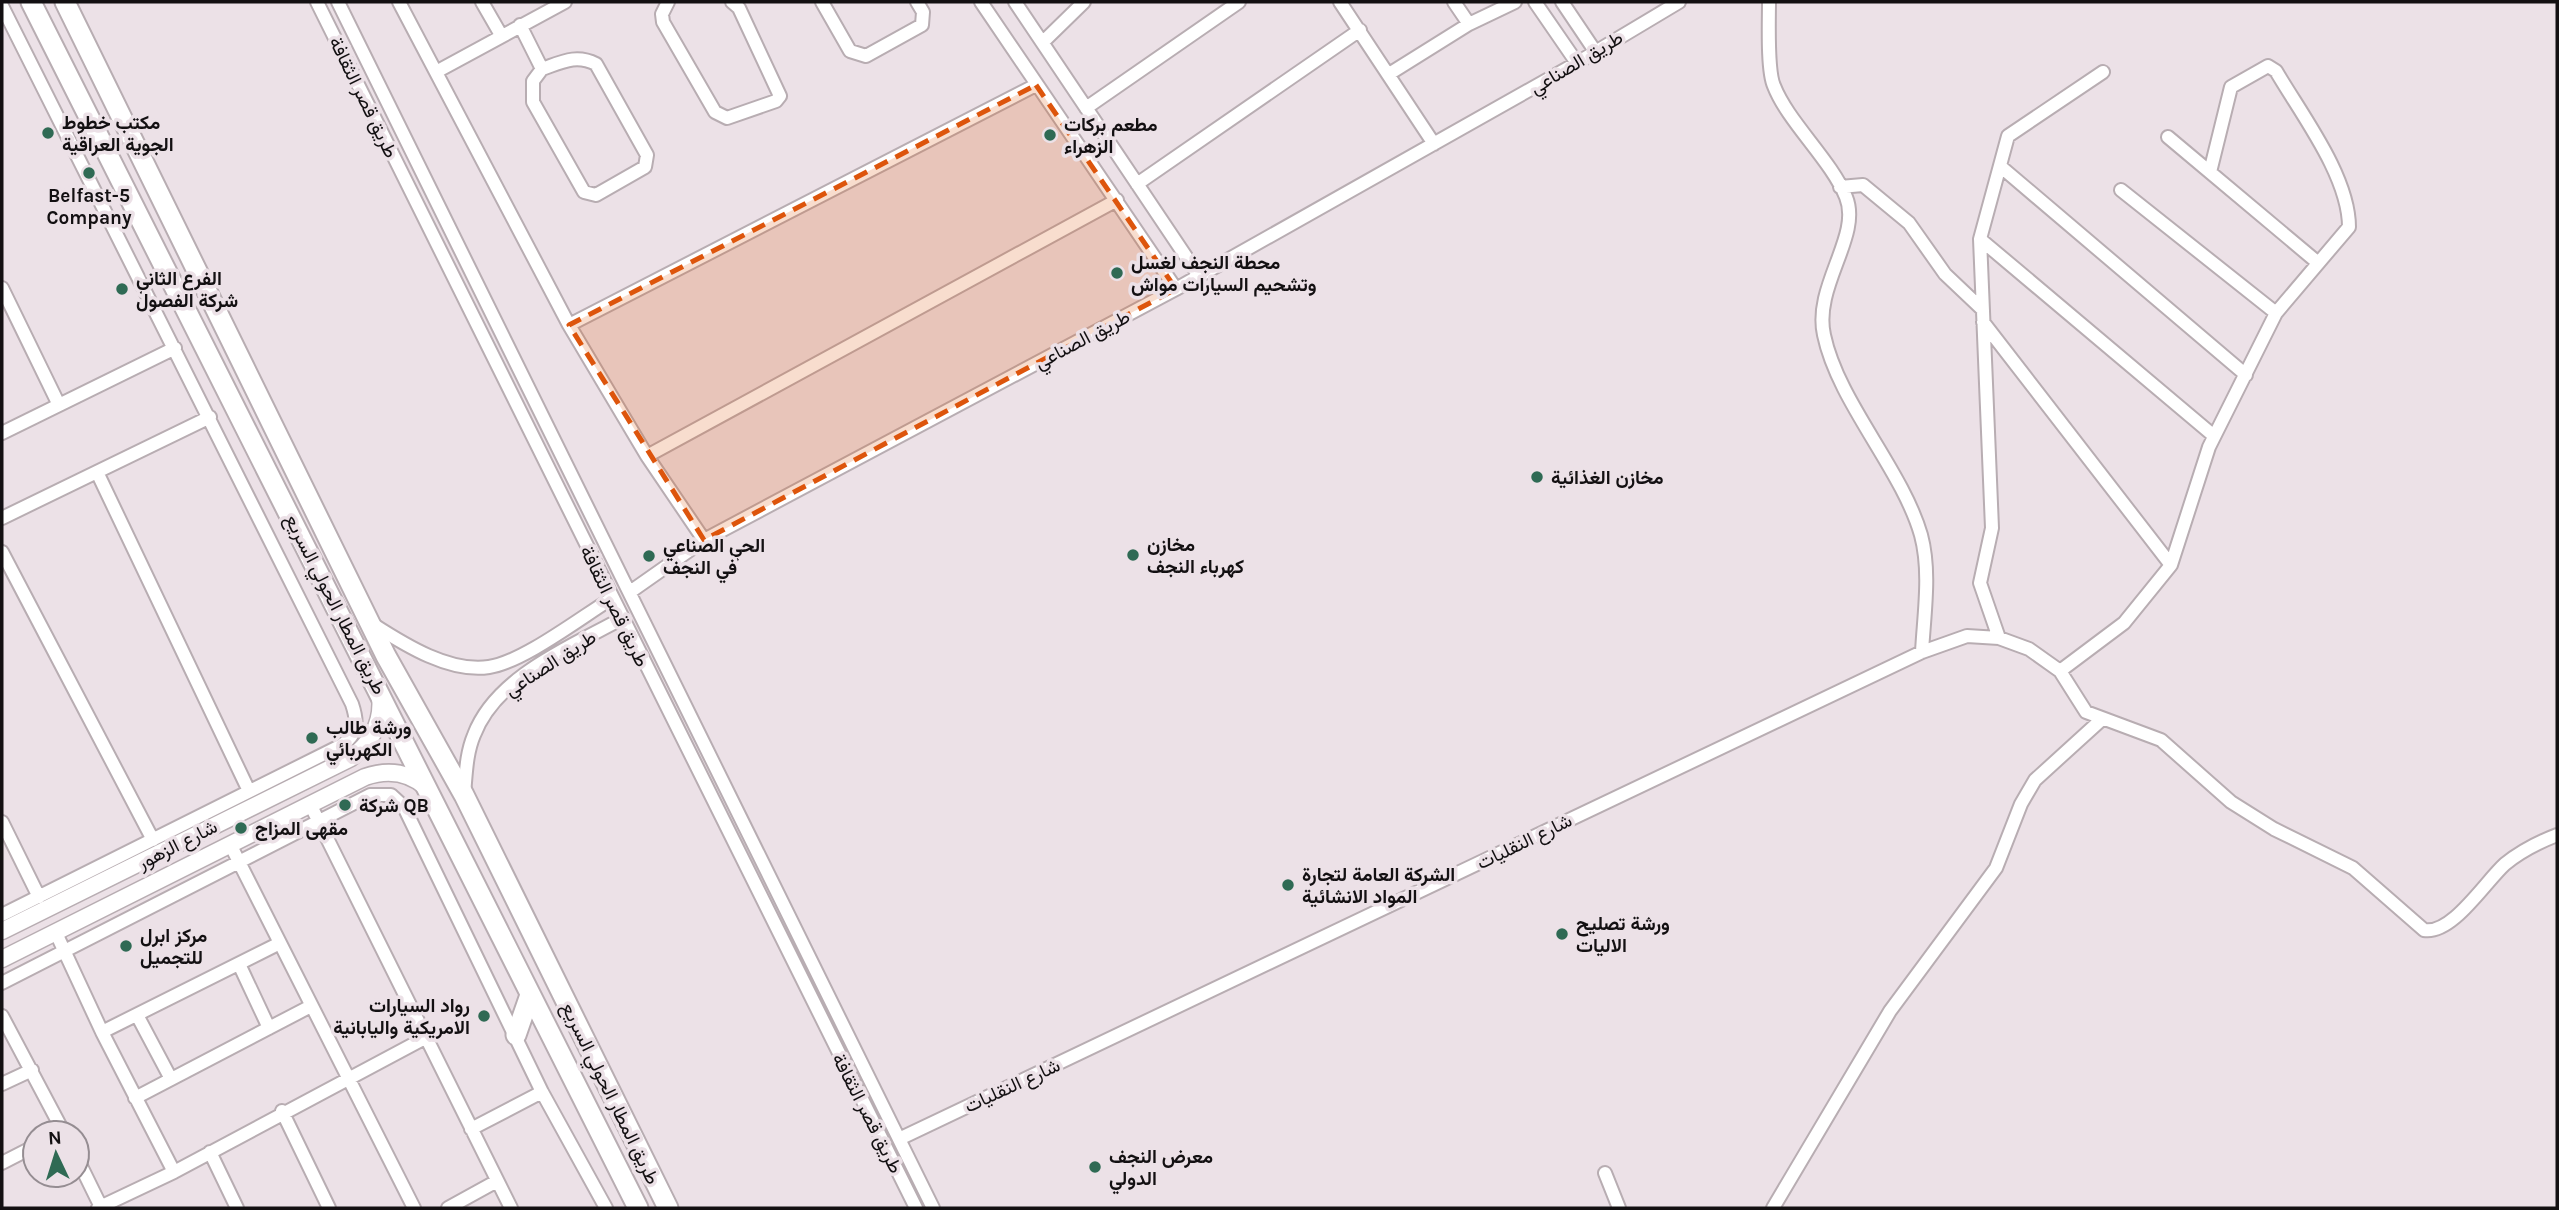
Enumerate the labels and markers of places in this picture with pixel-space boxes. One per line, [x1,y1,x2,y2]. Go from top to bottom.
place label: مكتب خطوط الجوية العراقية [62,112,174,157]
place label: مطعم بركات الزهراء [1064,114,1157,159]
marker: مكتب خطوط الجوية العراقية [40,125,56,141]
marker: مطعم بركات الزهراء [1042,127,1058,143]
marker: Belfast-5 Company [81,165,97,181]
place label: Belfast-5 Company [47,185,132,229]
place label: محطة النجف لغسل وتشحيم السيارات مواش [1131,252,1317,297]
marker: محطة النجف لغسل وتشحيم السيارات مواش [1109,265,1125,281]
place label: الفرع الثاني شركة الفصول [136,268,238,313]
marker: الفرع الثاني شركة الفصول [114,281,130,297]
place label: مخازن الغذائية [1551,467,1664,490]
marker: مخازن الغذائية [1529,469,1545,485]
place label: مخازن كهرباء النجف [1147,534,1244,579]
place label: الحي الصناعي في النجف [663,535,765,584]
marker: مخازن كهرباء النجف [1125,547,1141,563]
marker: الحي الصناعي في النجف [641,548,657,564]
place label: ورشة طالب الكهربائي [326,717,412,766]
marker: ورشة طالب الكهربائي [304,730,320,746]
place label: شركة QB [359,795,429,818]
marker: شركة QB [337,797,353,813]
place label: مقهى المزاج [255,818,348,841]
marker: مقهى المزاج [233,820,249,836]
place label: الشركة العامة لتجارة المواد الانشائية [1302,864,1455,909]
marker: الشركة العامة لتجارة المواد الانشائية [1280,877,1296,893]
place label: ورشة تصليح الاليات [1576,913,1670,957]
place label: مركز ابرل للتجميل [140,925,207,969]
marker: ورشة تصليح الاليات [1554,926,1570,942]
marker: مركز ابرل للتجميل [118,938,134,954]
place label: رواد السيارات الامريكية واليابانية [333,995,470,1040]
marker: رواد السيارات الامريكية واليابانية [476,1008,492,1024]
place label: معرض النجف الدولي [1109,1146,1213,1195]
marker: معرض النجف الدولي [1087,1159,1103,1175]

